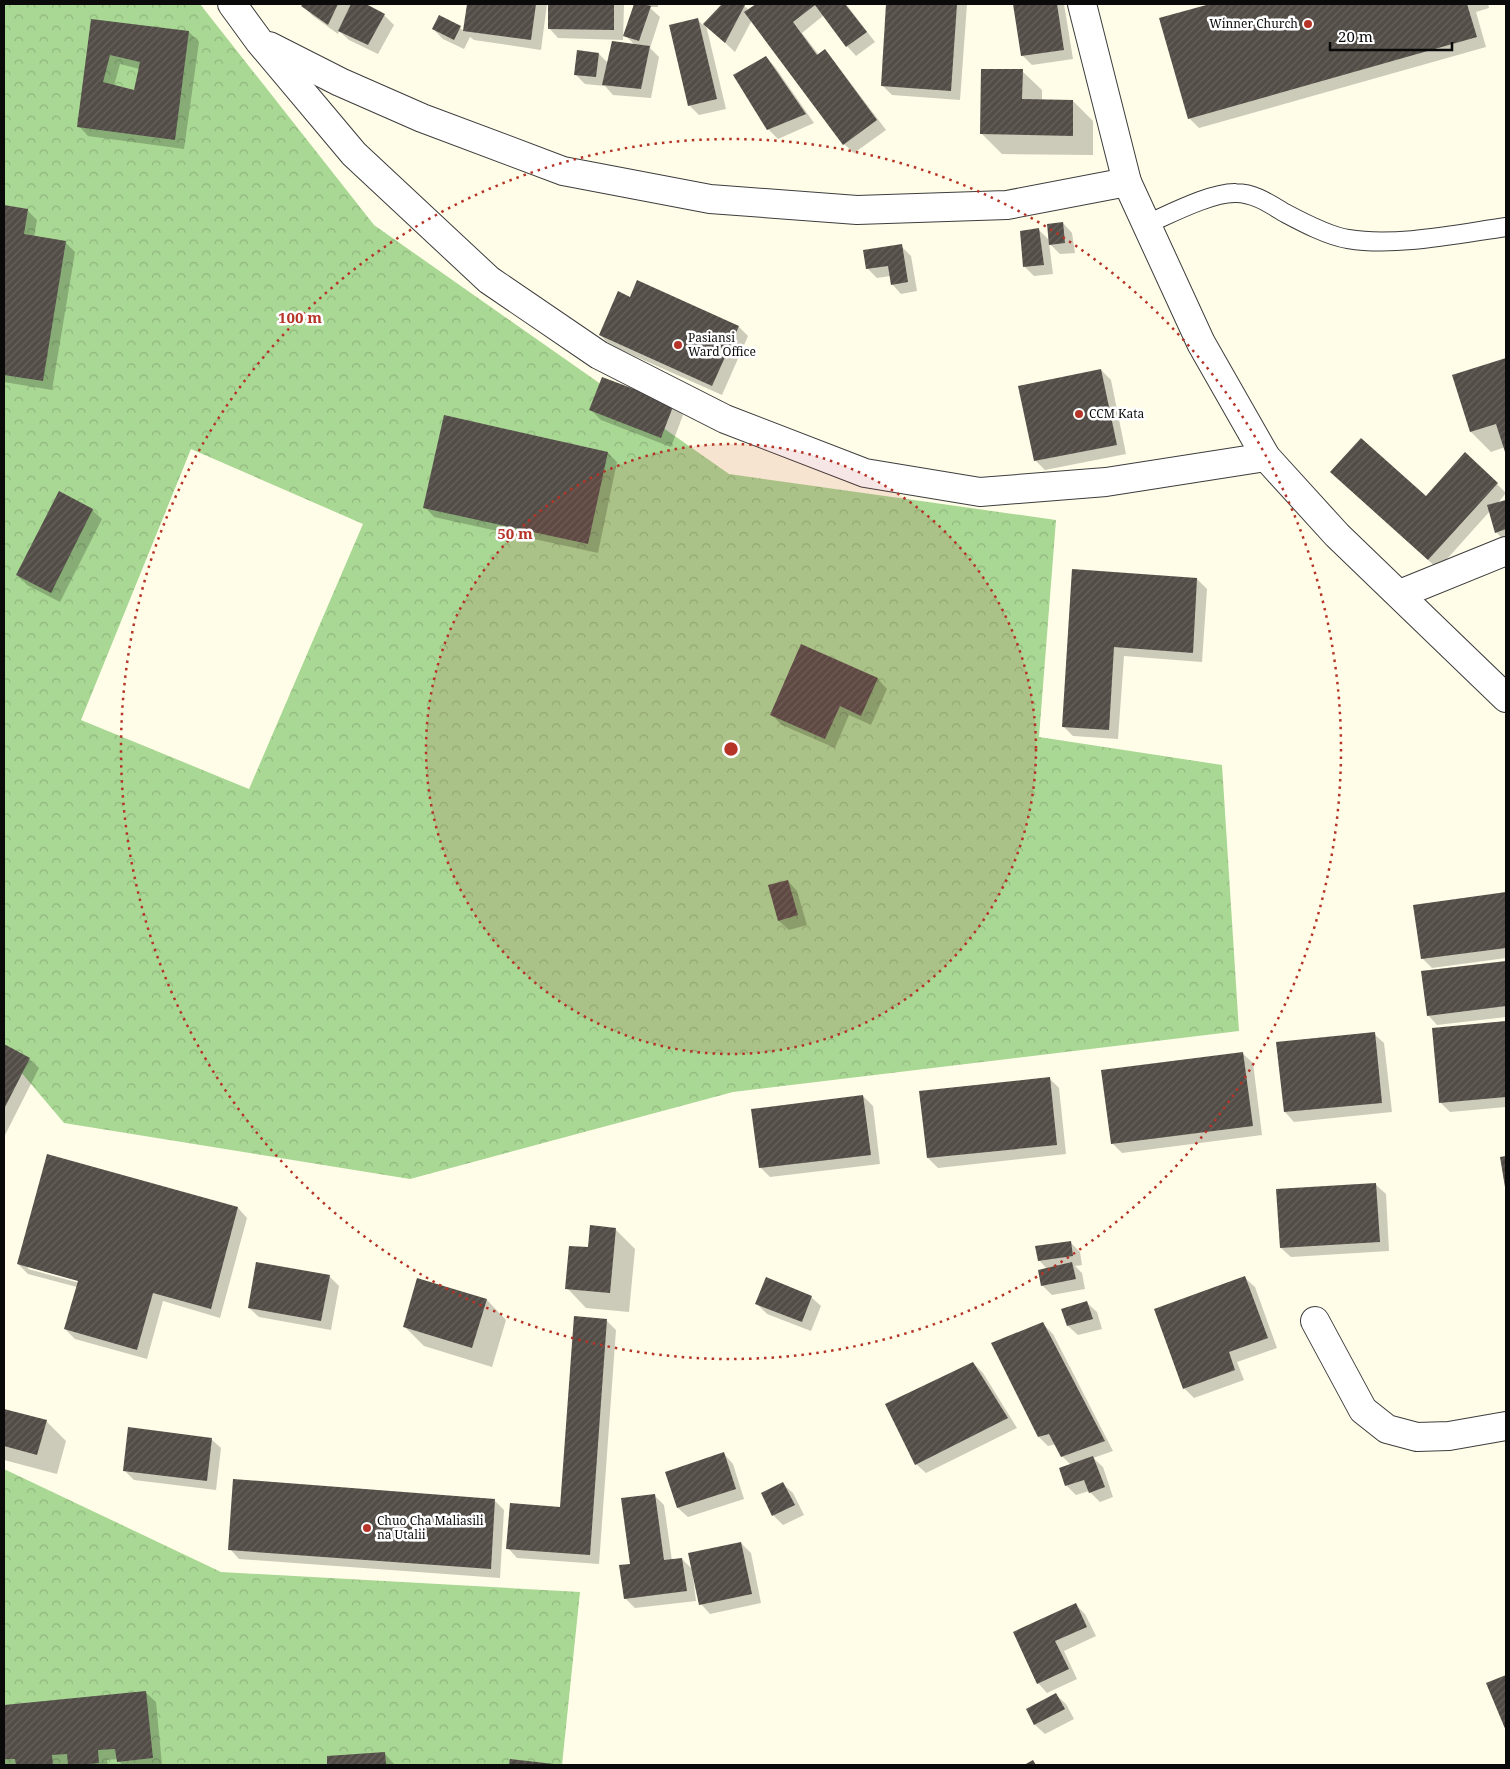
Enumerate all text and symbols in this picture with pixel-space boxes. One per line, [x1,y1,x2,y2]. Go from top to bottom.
place label: Winner Church [1209,15,1298,32]
marker: Winner Church [1302,18,1314,30]
scale bar [1330,20,1452,52]
text: 20 m [1338,26,1373,46]
text: 100 m [278,307,322,327]
place label: Pasiansi Ward Office [688,329,756,360]
marker: Pasiansi Ward Office [672,339,684,351]
place label: CCM Kata [1089,405,1144,422]
marker: CCM Kata [1073,408,1085,420]
text: 50 m [497,523,533,543]
centre of rings [722,740,740,758]
place label: Chuo Cha Maliasili na Utalii [377,1512,484,1543]
marker: Chuo Cha Maliasili na Utalii [361,1522,373,1534]

